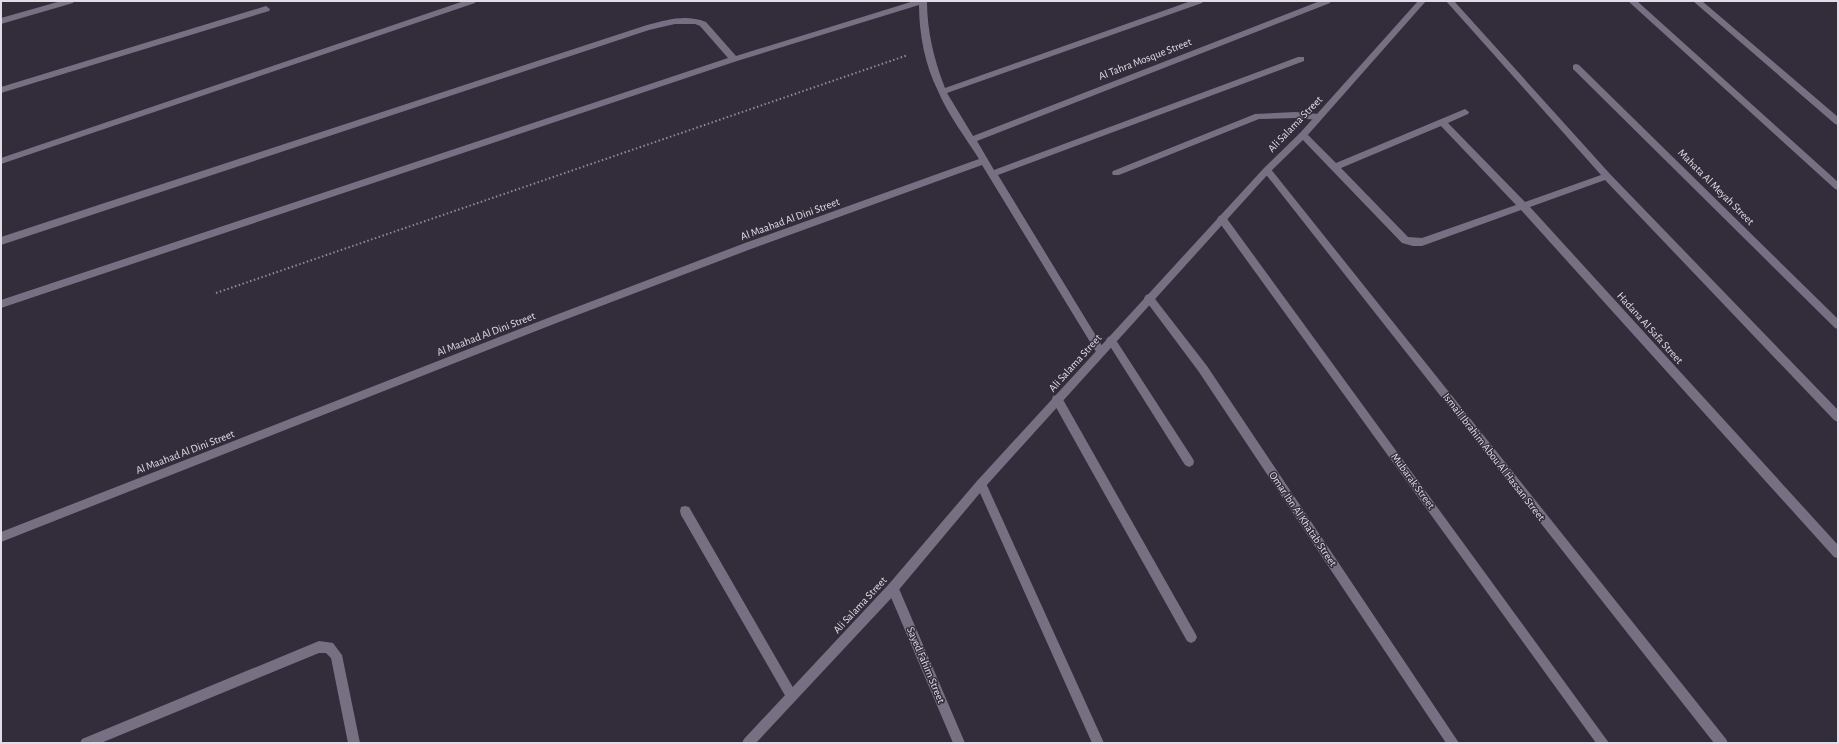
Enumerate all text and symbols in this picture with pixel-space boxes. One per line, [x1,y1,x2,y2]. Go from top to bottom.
street label: Al Tahra Mosque Street [1097,36,1193,82]
street label: Ali Salama Street [1266,94,1325,154]
street label: Mahata Al Meyah Street [1676,147,1756,227]
street label: Al Maahad Al Dini Street [739,196,841,242]
street label: Hadana Al Safa Street [1615,290,1685,366]
street label: Al Maahad Al Dini Street [435,310,537,358]
street label: Ali Salama Street [1047,332,1104,394]
street label: Ismail Ibrahim Abou Al Hassan Street [1441,391,1547,523]
street label: Al Maahad Al Dini Street [134,428,236,476]
street label: Mubarak Street [1389,451,1437,511]
street label: Omar Ibn Al Khatab Street [1267,470,1339,569]
street label: Ali Salama Street [831,574,889,635]
street label: Sayed Fahim Street [905,625,947,705]

